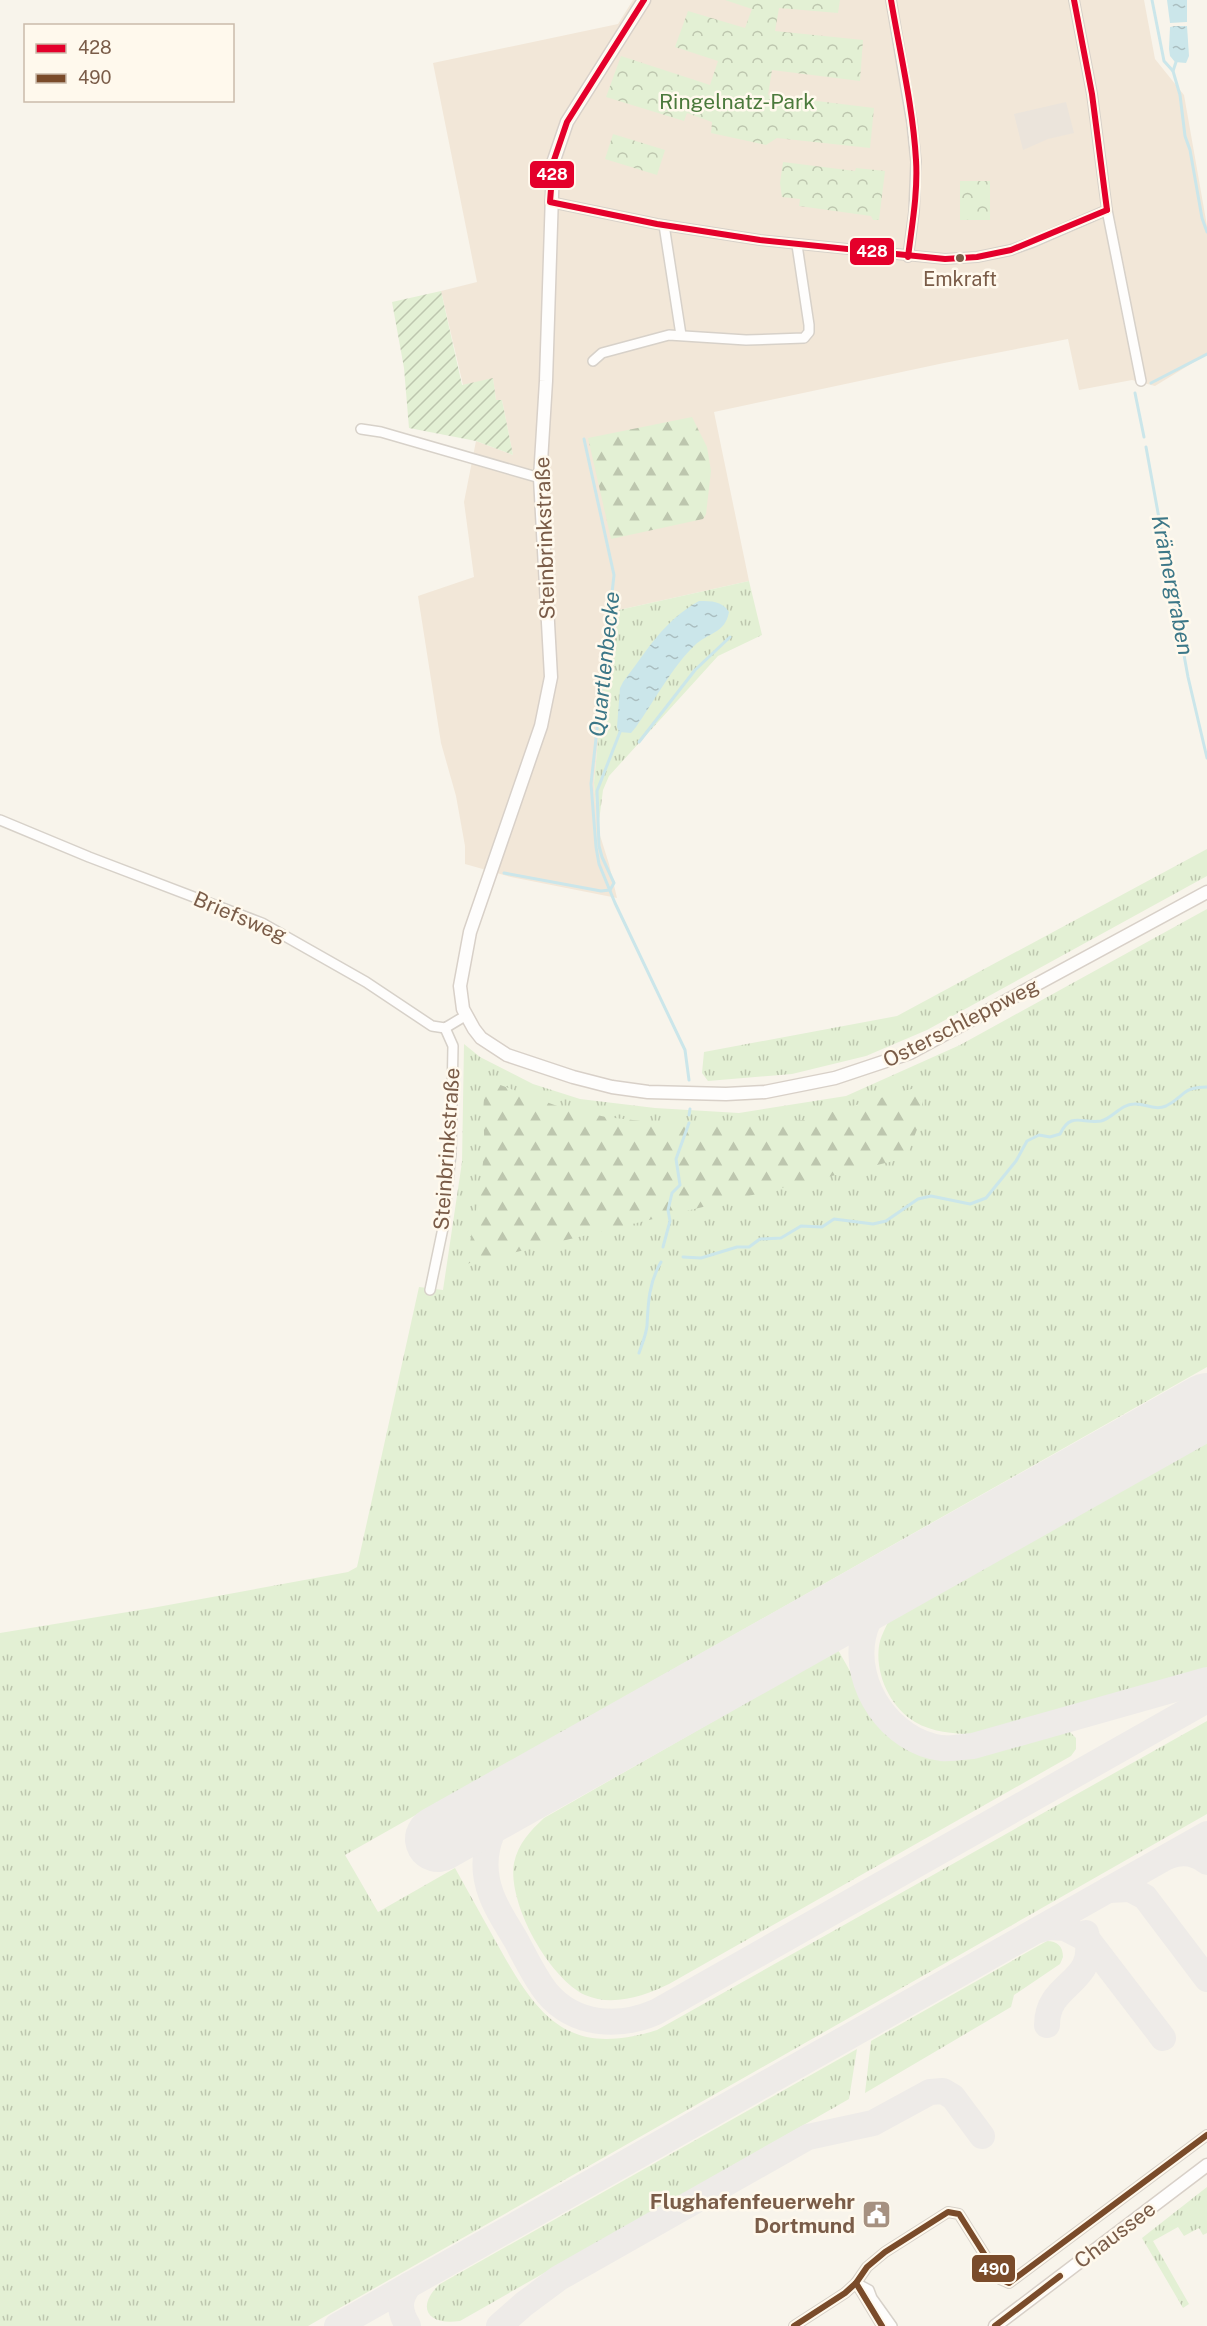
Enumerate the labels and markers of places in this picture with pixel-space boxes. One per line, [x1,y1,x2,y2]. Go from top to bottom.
marker: Emkraft [954,252,966,264]
place label: Emkraft [923,267,997,291]
place label: Flughafenfeuerwehr Dortmund [650,2189,855,2238]
public building icon: Flughafenfeuerwehr Dortmund [860,2198,892,2230]

